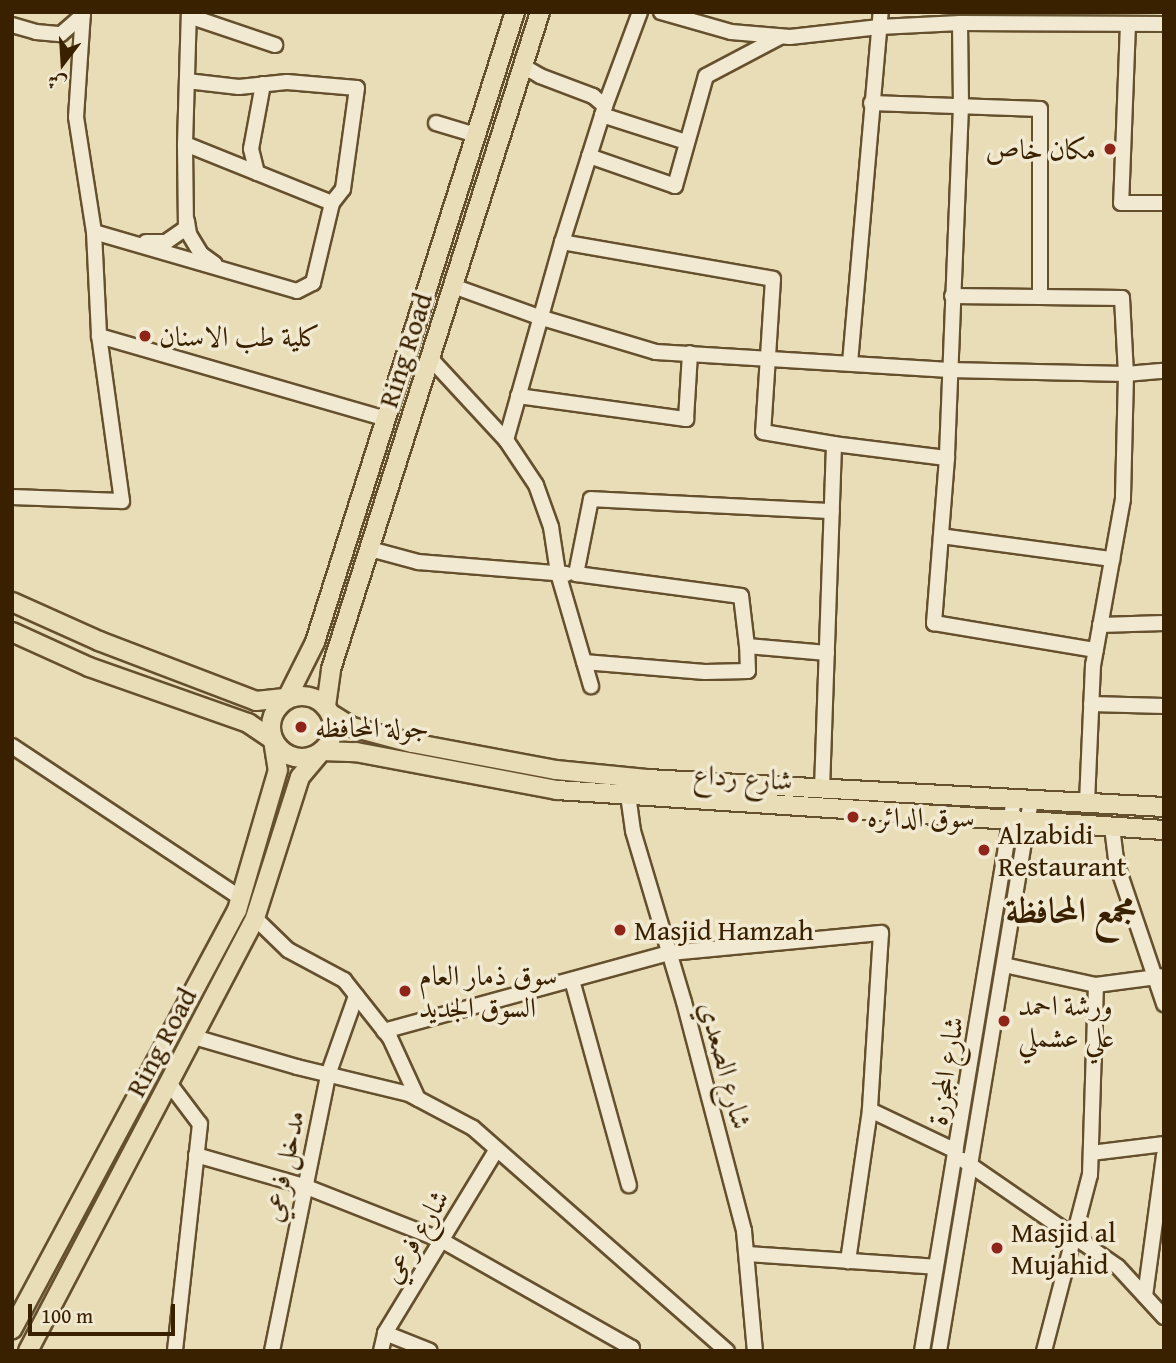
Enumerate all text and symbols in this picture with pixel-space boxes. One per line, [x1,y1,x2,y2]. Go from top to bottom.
north arrow [28,28,98,98]
text: ش [44,67,70,99]
place label: مكان خاص [986,132,1096,166]
marker: مكان خاص [1102,141,1118,157]
street label: Ring Road [371,289,439,411]
place label: كلية طب الاسنان [159,319,320,353]
marker: كلية طب الاسنان [137,328,153,344]
place label: جولة المحافظه [315,710,429,744]
marker: جولة المحافظه [293,719,309,735]
street label: شارع رداع [692,757,794,797]
place label: سوق الدائره [867,800,975,834]
marker: سوق الدائره [845,809,861,825]
place label: Alzabidi Restaurant [998,817,1127,883]
marker: Alzabidi Restaurant [976,842,992,858]
district label: مجمع المحافظة [1005,889,1137,931]
place label: Masjid Hamzah [634,913,814,947]
marker: Masjid Hamzah [612,922,628,938]
place label: سوق ذمار العام السوق الجديد [419,958,557,1024]
street label: Ring Road [118,982,204,1102]
marker: سوق ذمار العام السوق الجديد [397,983,413,999]
place label: ورشة احمد علي عشملي [1018,988,1114,1054]
street label: شارع الصعدي [693,997,759,1133]
marker: ورشة احمد علي عشملي [996,1013,1012,1029]
street label: شارع المجزرة [920,1014,970,1128]
street label: مدخل فرعي [255,1107,311,1225]
street label: شارع فرعي [374,1183,456,1289]
place label: Masjid al Mujahid [1011,1215,1116,1281]
marker: Masjid al Mujahid [989,1240,1005,1256]
scale bar [32,1290,178,1334]
text: 100 m [41,1300,93,1331]

